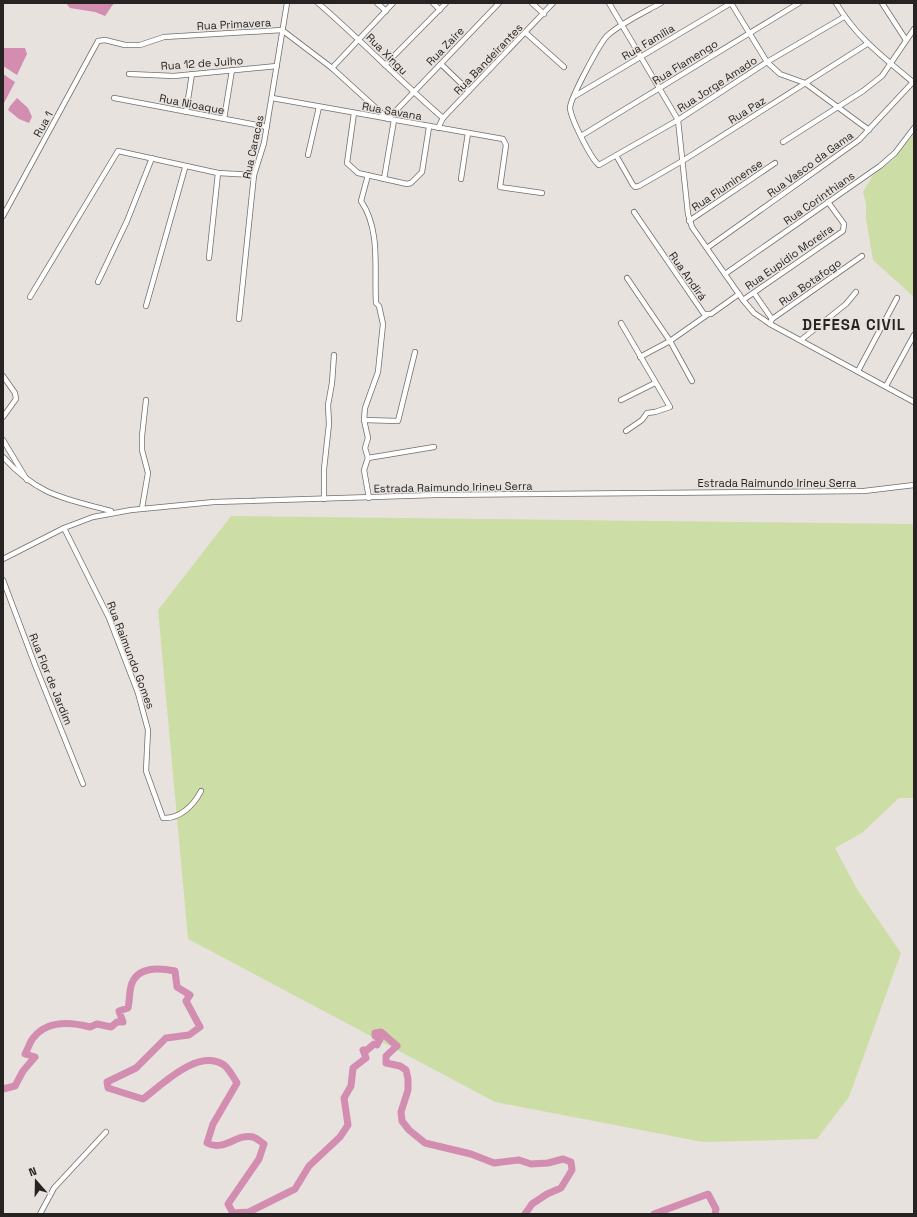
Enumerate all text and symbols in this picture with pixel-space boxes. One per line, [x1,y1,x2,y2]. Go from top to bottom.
street label: Rua Primavera [197,15,272,33]
street label: Rua Bandeirantes [450,20,526,97]
street label: Rua Família [619,20,677,63]
street label: Rua Zaire [423,24,467,68]
street label: Rua Xingu [363,30,411,78]
street label: Rua Flamengo [650,36,720,88]
street label: Rua 12 de Julho [160,53,244,73]
street label: Rua Jorge Amado [674,53,760,115]
street label: Rua Nioaque [158,91,226,117]
street label: Rua Paz [726,93,768,127]
street label: Rua Savana [361,99,424,123]
street label: Rua 1 [30,109,56,139]
street label: Rua Caracas [239,114,267,180]
street label: Rua Vasco da Gama [764,128,856,200]
street label: Rua Fluminense [689,156,765,214]
street label: Rua Corinthians [781,168,857,228]
street label: Rua Eupídio Moreira [742,221,836,293]
street label: Rua Andirá [666,249,710,304]
street label: Rua Botafogo [776,255,844,309]
district label: DEFESA CIVIL [802,315,906,334]
street label: Estrada Raimundo Irineu Serra [698,476,857,490]
street label: Estrada Raimundo Irineu Serra [373,479,533,495]
street label: Rua Raimundo Gomes [104,599,158,711]
street label: Rua Flor de Jardim [26,631,76,727]
north arrow [16,1161,56,1201]
text: N [27,1164,38,1179]

